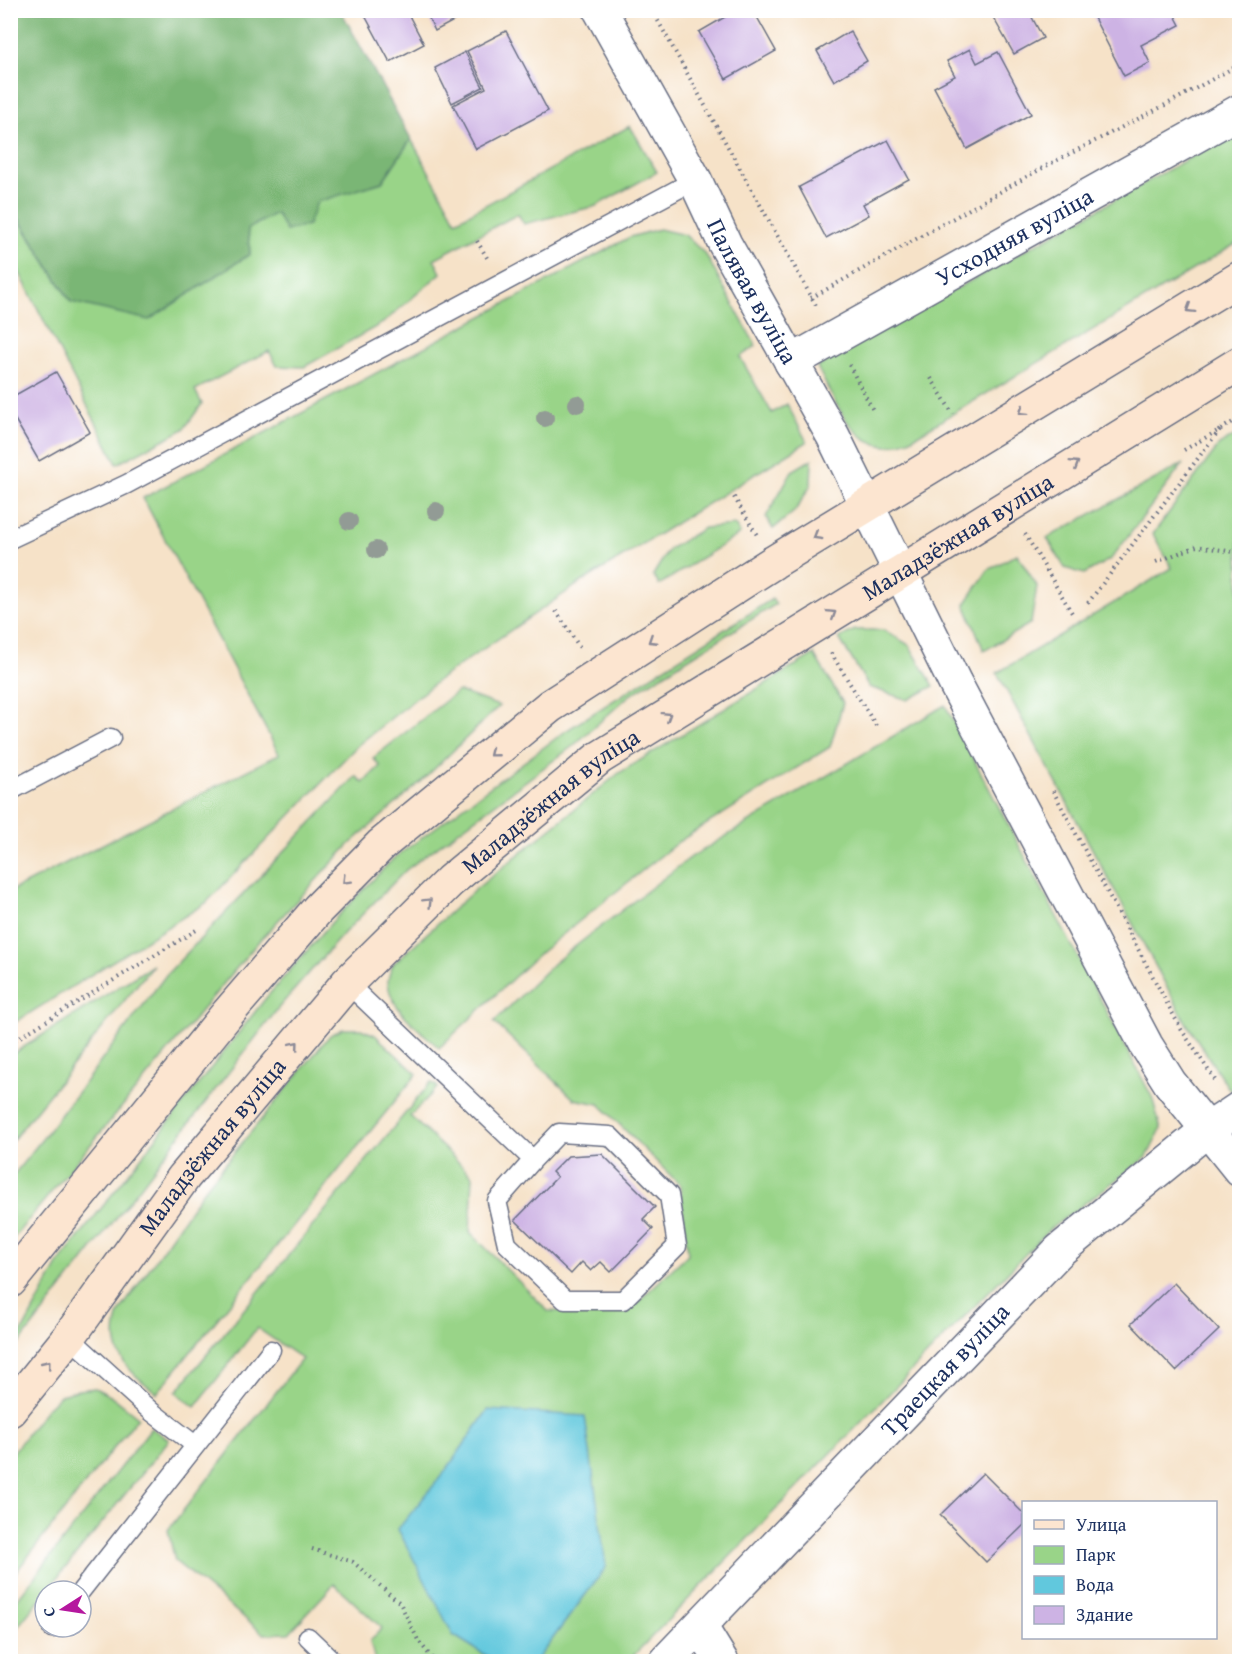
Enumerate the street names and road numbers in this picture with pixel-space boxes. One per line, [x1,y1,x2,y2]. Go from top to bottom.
street label: Усходняя вуліца [929,178,1100,295]
street label: Палявая вуліца [698,212,807,371]
street label: Маладзёжная вуліца [855,464,1061,609]
street label: Маладзёжная вуліца [453,719,647,882]
street label: Маладзёжная вуліца [129,1050,294,1242]
street label: Траецкая вуліца [872,1294,1018,1444]

